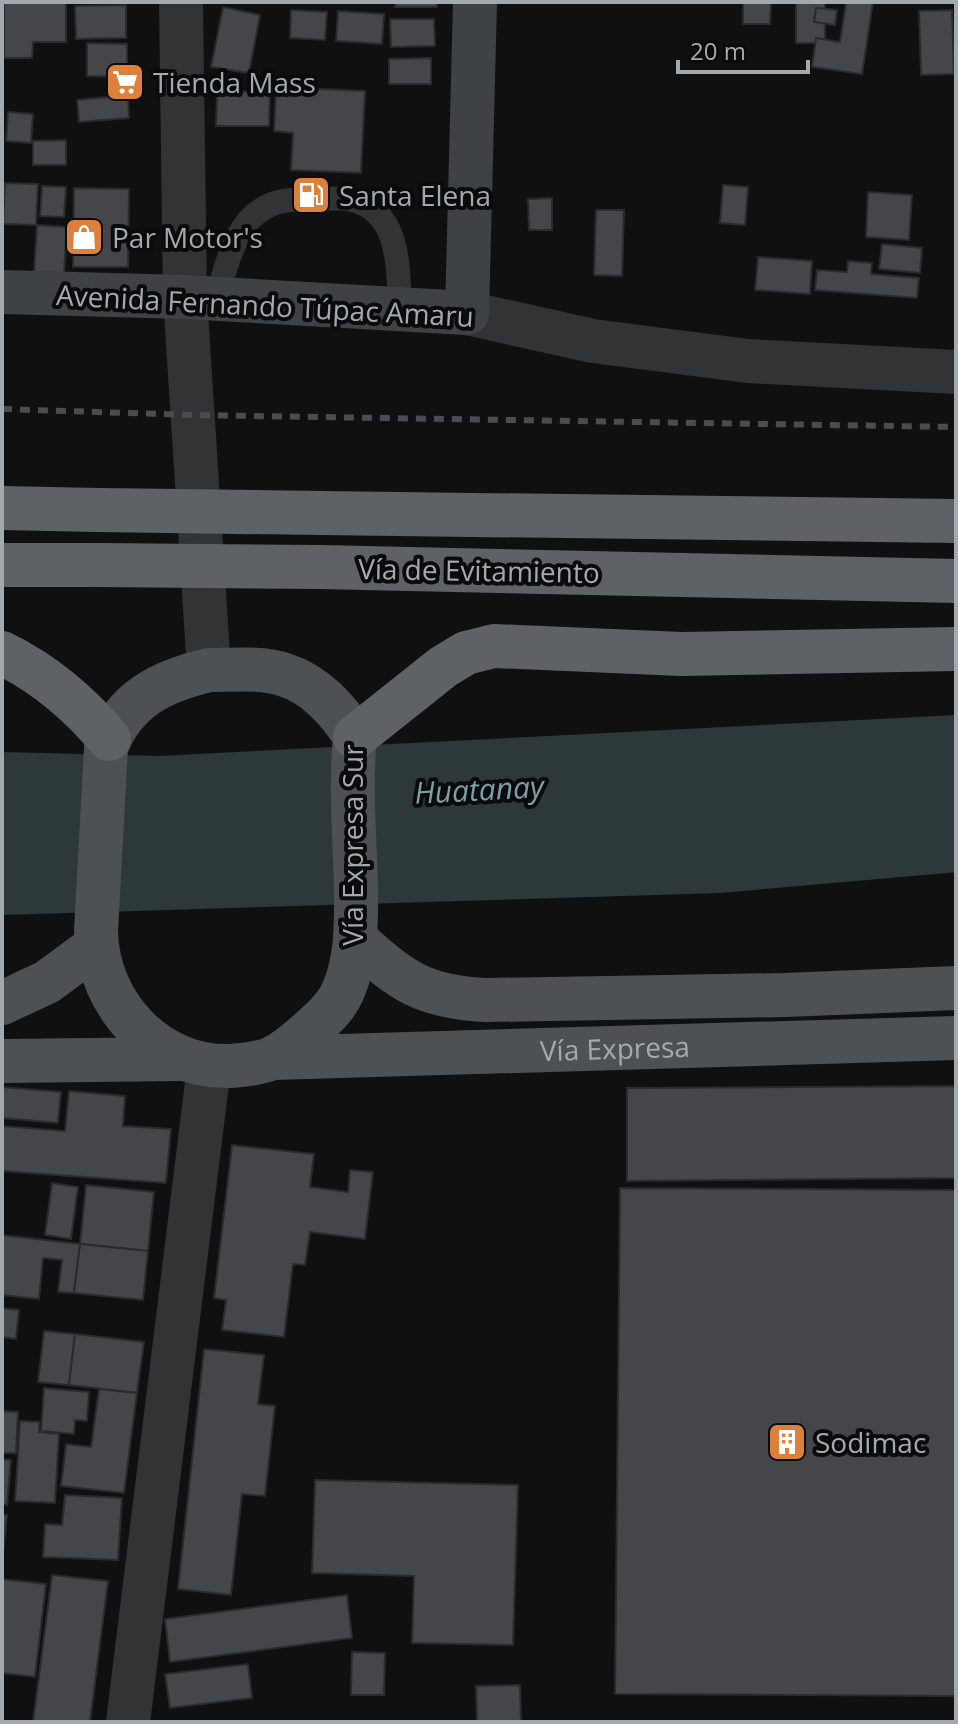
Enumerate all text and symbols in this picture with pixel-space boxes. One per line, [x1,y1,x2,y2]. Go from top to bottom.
scale bar [678,24,808,74]
text: 20 m [690,34,746,67]
supermarket icon: Tienda Mass [104,61,146,103]
place label: Tienda Mass [153,63,316,101]
fuel station icon: Santa Elena [290,174,332,216]
place label: Santa Elena [339,176,491,214]
shop icon: Par Motor's [63,216,105,258]
place label: Par Motor's [112,218,263,256]
street label: Avenida Fernando Túpac Amaru [55,275,475,335]
street label: Vía de Evitamiento [358,549,600,591]
street label: Vía Expresa Sur [333,744,371,946]
water label: Huatanay [413,765,547,813]
street label: Vía Expresa [539,1027,690,1069]
building icon: Sodimac [766,1421,808,1463]
place label: Sodimac [815,1423,926,1461]

